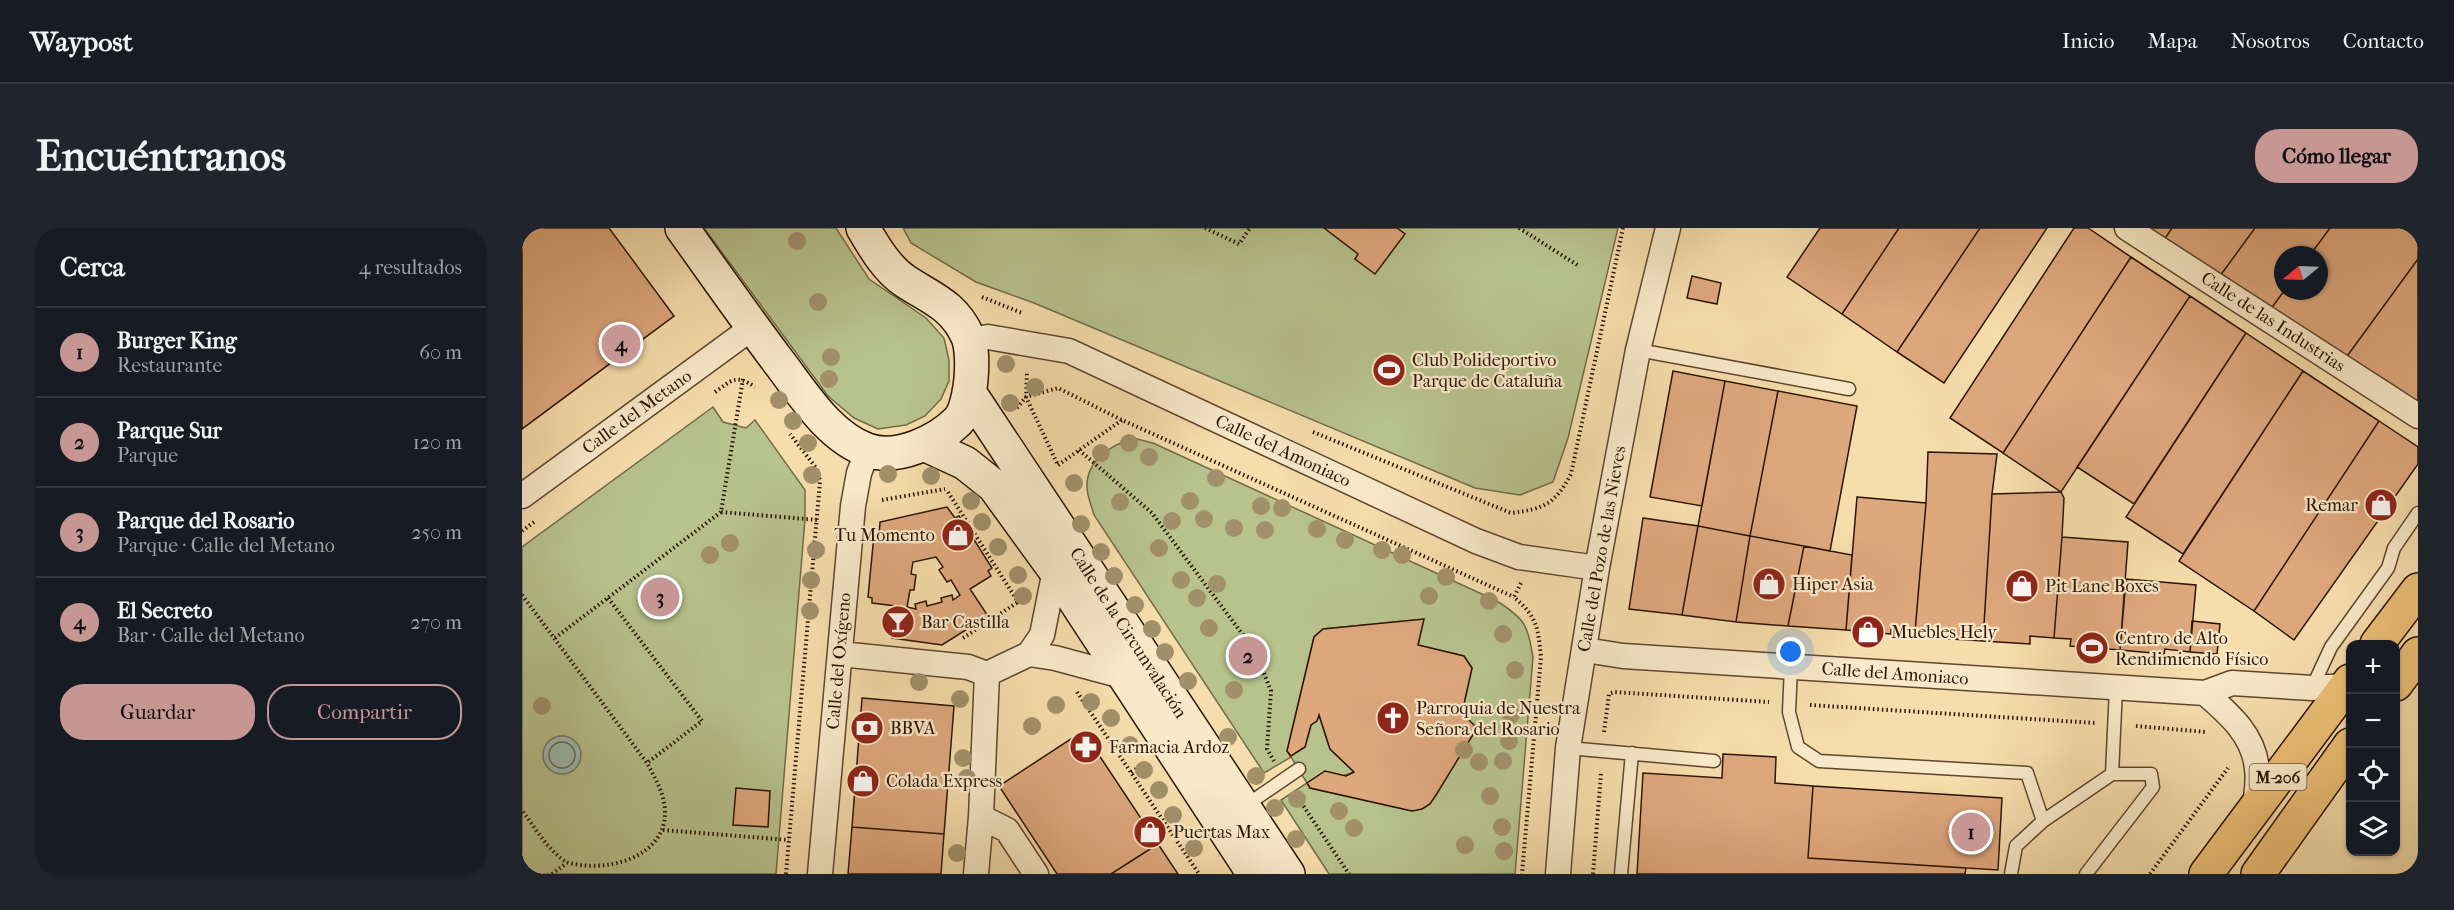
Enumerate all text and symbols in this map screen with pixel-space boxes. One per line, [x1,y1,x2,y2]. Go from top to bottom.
text: Waypost [30,25,133,58]
text: Inicio [2062,29,2114,53]
text: Mapa [2147,29,2197,53]
text: Nosotros [2230,29,2310,53]
text: Contacto [2343,29,2424,53]
button: Cómo llegar [2255,129,2418,183]
text: Encuéntranos [36,132,286,181]
north arrow [2274,246,2328,300]
text: Cerca [60,252,125,283]
text: 4 resultados [359,256,462,279]
street label: Calle de las Industrias [2197,268,2349,377]
pin: 4 [602,322,640,366]
text: Burger King [117,328,237,354]
text: 1 [76,341,83,364]
text: 60 m [419,341,462,364]
place label: Club Polideportivo Parque de Cataluña [1412,350,1563,392]
sports icon: Club Polideportivo Parque de Cataluña [1371,352,1407,388]
text: Restaurante [117,354,222,377]
street label: Calle del Metano [578,365,696,459]
street label: Calle del Amoniaco [1212,410,1354,492]
text: Parque Sur [117,418,222,444]
text: 2 [74,431,85,454]
text: 120 m [413,431,462,454]
text: Parque [117,444,178,467]
street label: Calle del Pozo de las Nieves [1574,444,1631,654]
shop icon: Remar [2363,487,2399,523]
place label: Remar [2305,495,2358,516]
text: Parque del Rosario [117,508,294,534]
shop icon: Tu Momento [940,517,976,553]
text: 3 [75,521,84,544]
text: 250 m [411,521,462,544]
place label: Tu Momento [834,525,935,546]
text: Parque · Calle del Metano [117,534,335,557]
street label: Calle de la Circunvalación [1065,544,1191,723]
shop icon: Hiper Asia [1751,566,1787,602]
shop icon: Pit Lane Boxes [2004,568,2040,604]
pin: 3 [640,574,680,620]
place label: Hiper Asia [1792,574,1874,595]
place label: Pit Lane Boxes [2045,576,2159,597]
street label: Calle del Oxígeno [823,592,855,730]
text: El Secreto [117,598,212,624]
bar icon: Bar Castilla [880,604,916,640]
text: 4 [74,611,85,634]
text: 270 m [410,611,462,634]
place label: Bar Castilla [921,612,1010,633]
shop icon: Muebles Hely [1850,614,1886,650]
place label: Muebles Hely [1891,622,1998,643]
text: Bar · Calle del Metano [117,624,305,647]
place label: Centro de Alto Rendimiendo Físico [2115,628,2268,670]
sports icon: Centro de Alto Rendimiendo Físico [2074,630,2110,666]
pin: 2 [1228,634,1268,678]
your location [1776,637,1805,666]
map controls [2346,640,2400,856]
button: + [2346,640,2400,694]
street label: Calle del Amoniaco [1821,658,1969,690]
button: Guardar [60,684,255,740]
button: Compartir [267,684,462,740]
button: − [2346,694,2400,748]
place label: Parroquia de Nuestra Señora del Rosario [1416,698,1581,740]
church icon: Parroquia de Nuestra Señora del Rosario [1375,700,1411,736]
bank icon: BBVA [849,710,885,746]
place label: BBVA [890,718,936,739]
pharmacy icon: Farmacia Ardoz [1068,729,1104,765]
place label: Farmacia Ardoz [1109,737,1229,758]
button: locate [2346,748,2400,802]
shop icon: Colada Express [845,763,881,799]
road number: M-206 [2250,764,2306,790]
place label: Colada Express [886,771,1003,792]
button: layers [2346,802,2400,856]
pin: 1 [1952,810,1990,854]
shop icon: Puertas Max [1132,814,1168,850]
place label: Puertas Max [1173,822,1271,843]

